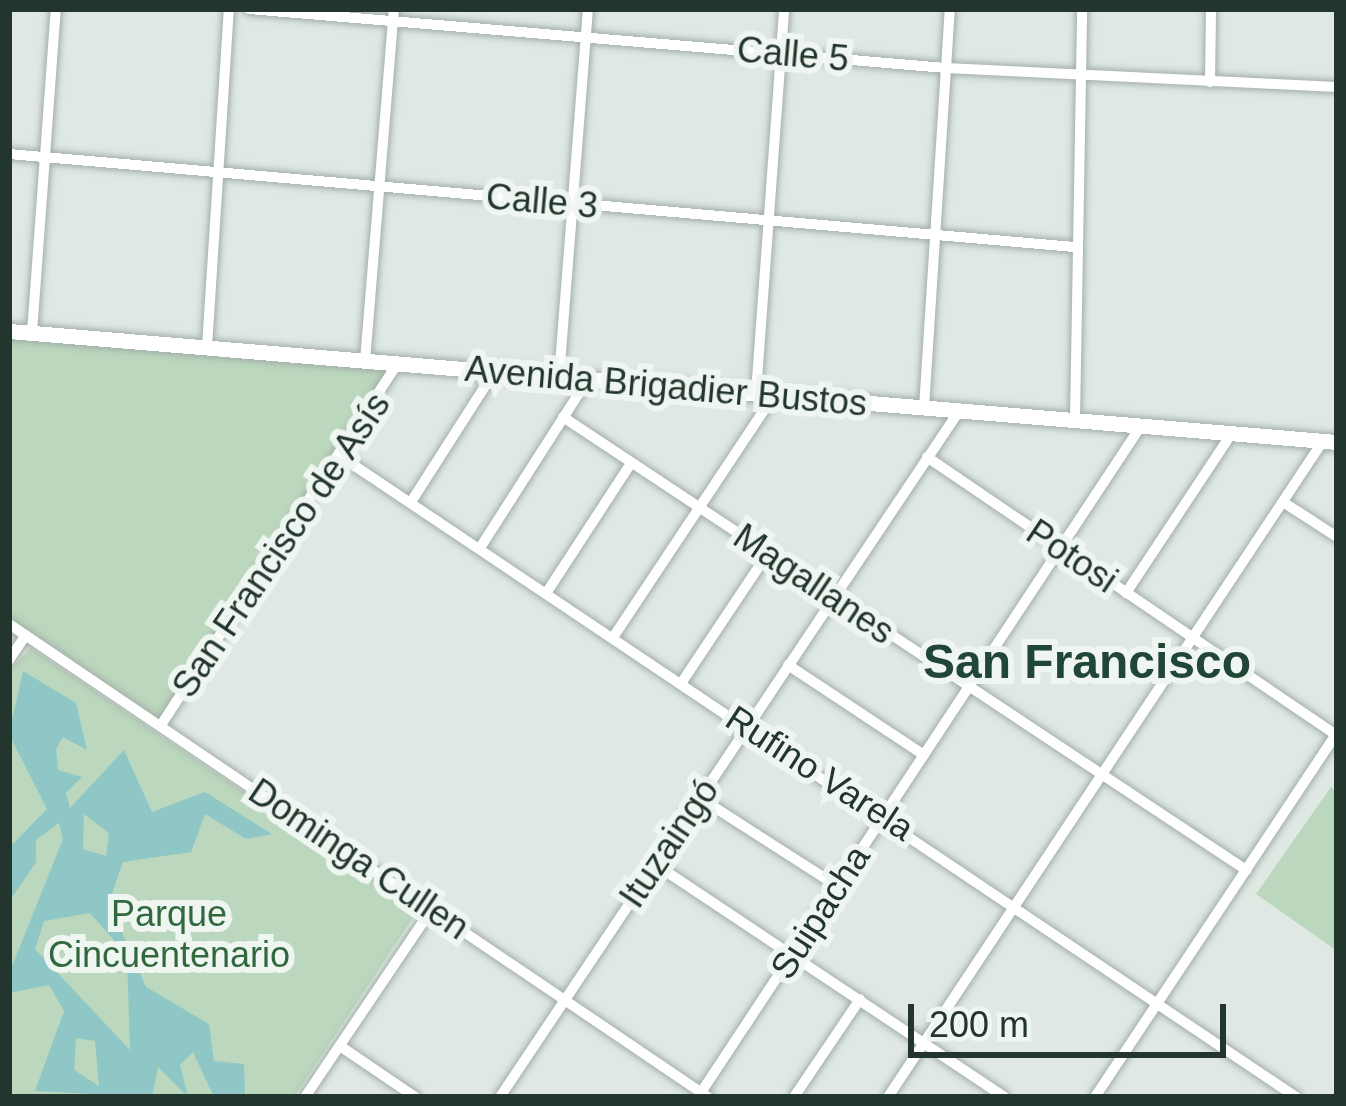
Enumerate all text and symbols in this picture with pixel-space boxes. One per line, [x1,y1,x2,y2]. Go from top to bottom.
street label: Calle 5 [735,28,851,80]
street label: Calle 3 [484,175,600,227]
street label: Avenida Brigadier Bustos [463,347,869,425]
street label: San Francisco de Asís [162,384,400,706]
street label: Potosi [1018,510,1126,602]
street label: Magallanes [726,515,902,653]
district label: San Francisco [923,633,1251,691]
street label: Rufino Varela [718,696,922,850]
street label: Dominga Cullen [241,769,477,949]
street label: Ituzaingó [610,770,728,916]
street label: Suipacha [761,837,879,987]
park label: Parque Cincuentenario [48,891,290,976]
scale bar [914,980,1232,1054]
text: 200 m [929,1004,1029,1045]

